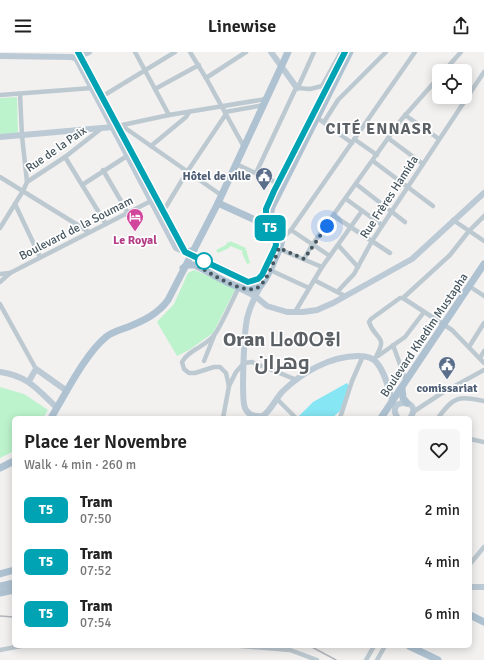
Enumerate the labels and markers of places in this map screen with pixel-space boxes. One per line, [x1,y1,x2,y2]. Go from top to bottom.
public building icon: Hôtel de ville [254,166,274,191]
place label: Hôtel de ville [182,169,251,184]
hotel icon: Le Royal [125,207,145,232]
place label: Le Royal [113,233,157,248]
unlabelled marker [195,252,213,270]
public building icon: comissariat [437,355,457,380]
place label: comissariat [416,381,478,396]

